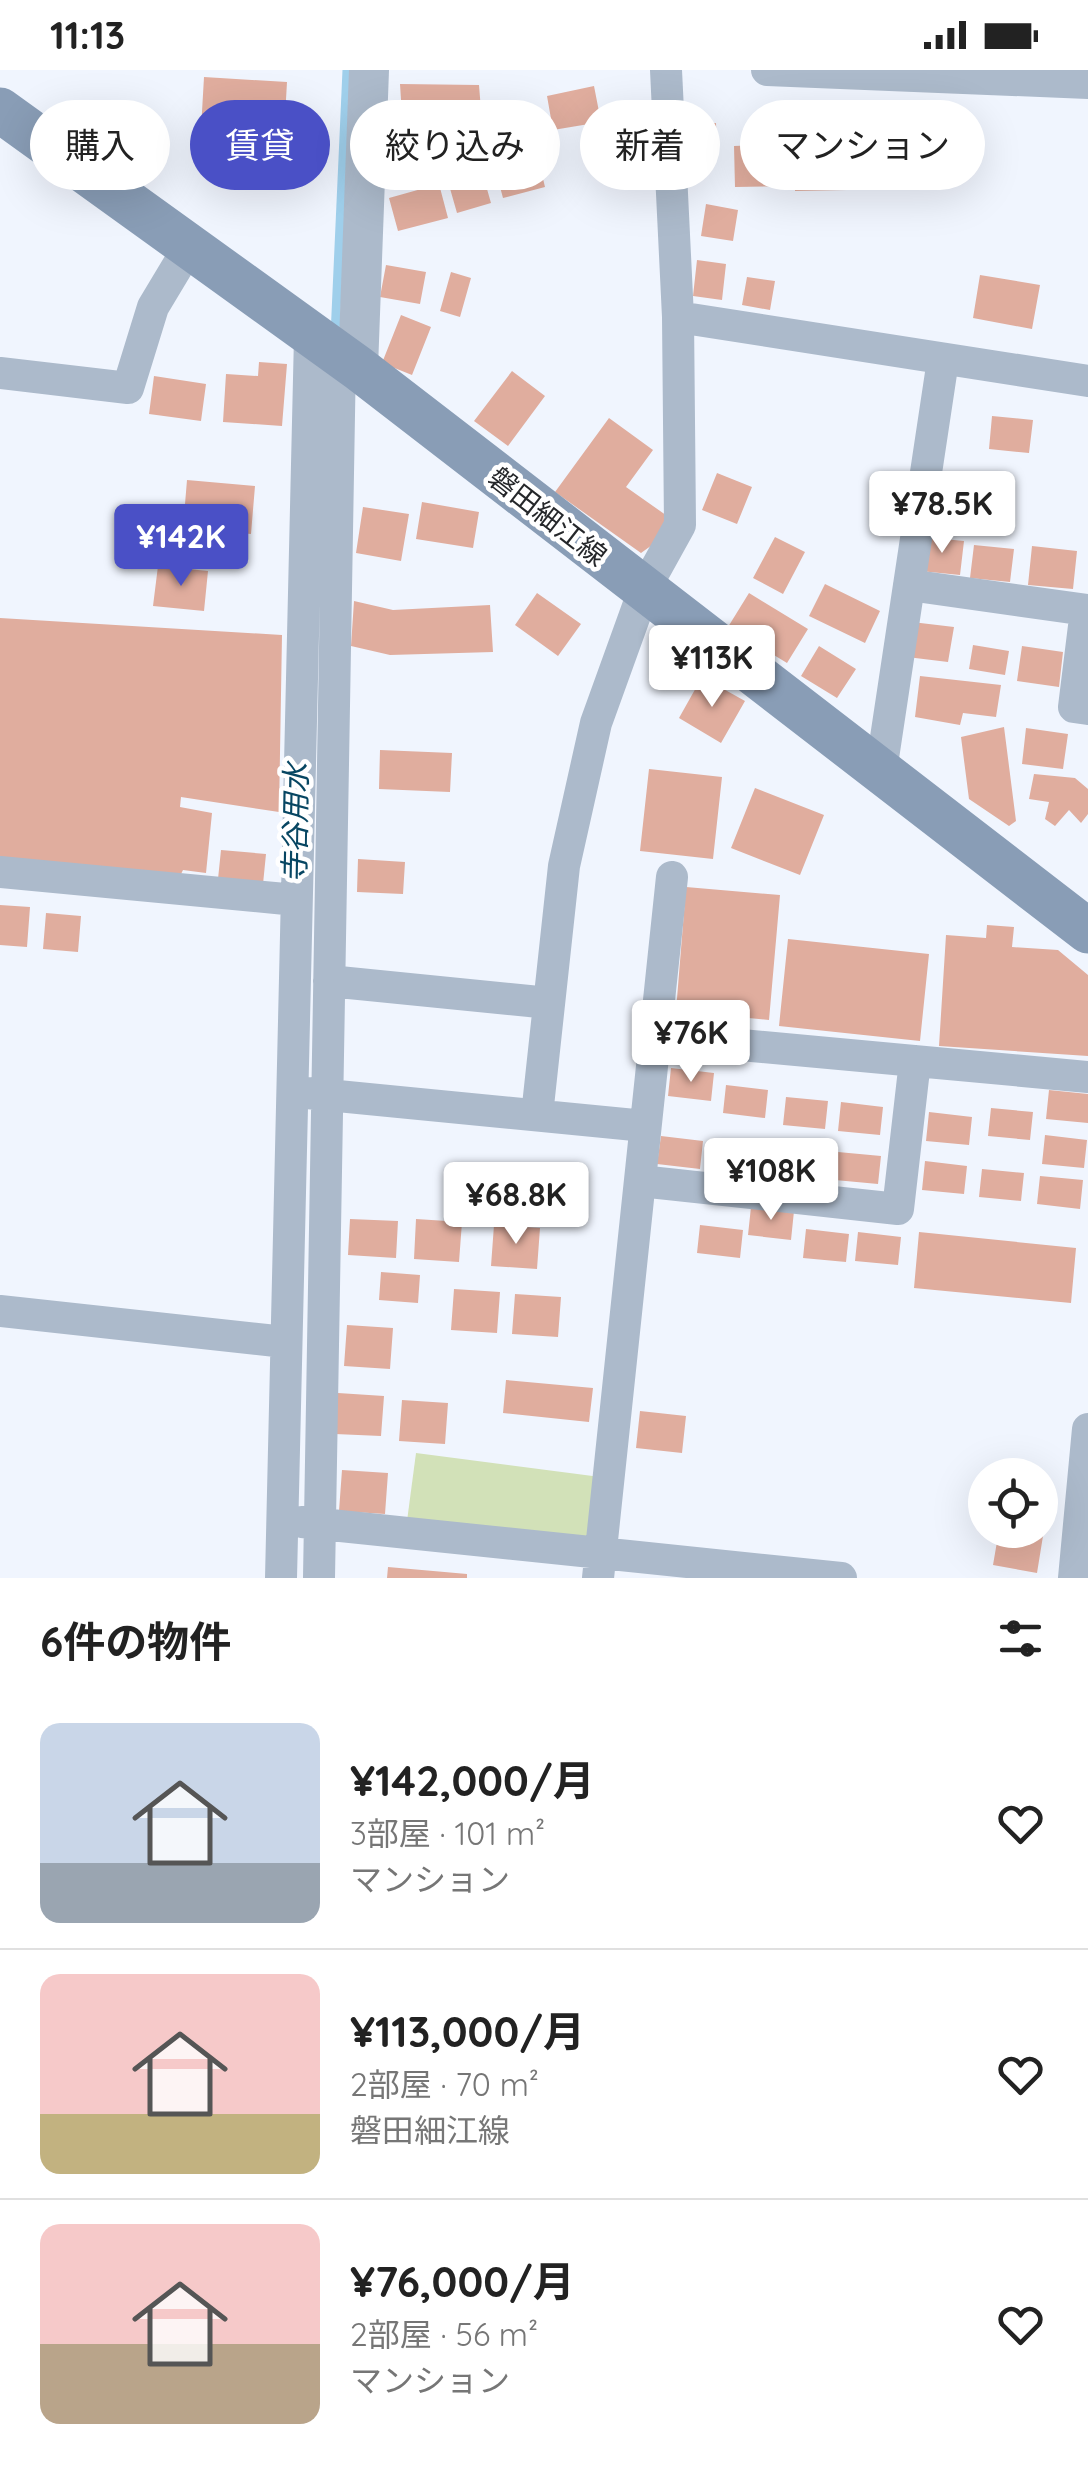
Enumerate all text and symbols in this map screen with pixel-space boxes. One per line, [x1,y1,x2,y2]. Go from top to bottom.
text: 11:13 [50,11,125,59]
chip: 購入 [30,100,170,190]
chip: 賃貸 [190,100,330,190]
chip: 絞り込み [350,100,560,190]
chip: 新着 [580,100,720,190]
chip: マンション [740,100,985,190]
street label: 磐田細江線 [482,459,614,573]
pin: ¥78.5K [861,471,1023,556]
text: ¥78.5K [891,483,993,523]
pin: ¥142K [111,504,251,589]
text: ¥142K [136,516,226,556]
pin: ¥113K [642,625,782,710]
text: ¥113K [671,637,753,677]
water label: 寺谷用水 [275,760,315,883]
pin: ¥76K [632,1000,750,1085]
text: ¥76K [654,1012,728,1052]
pin: ¥108K [701,1138,841,1223]
text: ¥108K [726,1150,816,1190]
pin: ¥68.8K [435,1162,597,1247]
text: ¥68.8K [466,1174,566,1214]
map controls [968,1458,1058,1548]
button: locate [968,1458,1058,1548]
icon: filters [993,1611,1048,1666]
text: 6件の物件 [40,1615,231,1668]
text: ¥142,000/月 [350,1754,595,1807]
icon: home [120,1763,240,1883]
icon: heart [993,1796,1048,1851]
text: 3部屋 · 101 m² [350,1813,545,1853]
text: マンション [350,1859,510,1899]
text: ¥113,000/月 [350,2005,585,2058]
icon: home [120,2014,240,2134]
icon: heart [993,2047,1048,2102]
text: 2部屋 · 70 m² [350,2064,539,2104]
text: 磐田細江線 [350,2110,510,2150]
text: ¥76,000/月 [350,2255,575,2308]
icon: home [120,2264,240,2384]
icon: heart [993,2297,1048,2352]
text: 2部屋 · 56 m² [350,2314,538,2354]
text: マンション [350,2360,510,2400]

